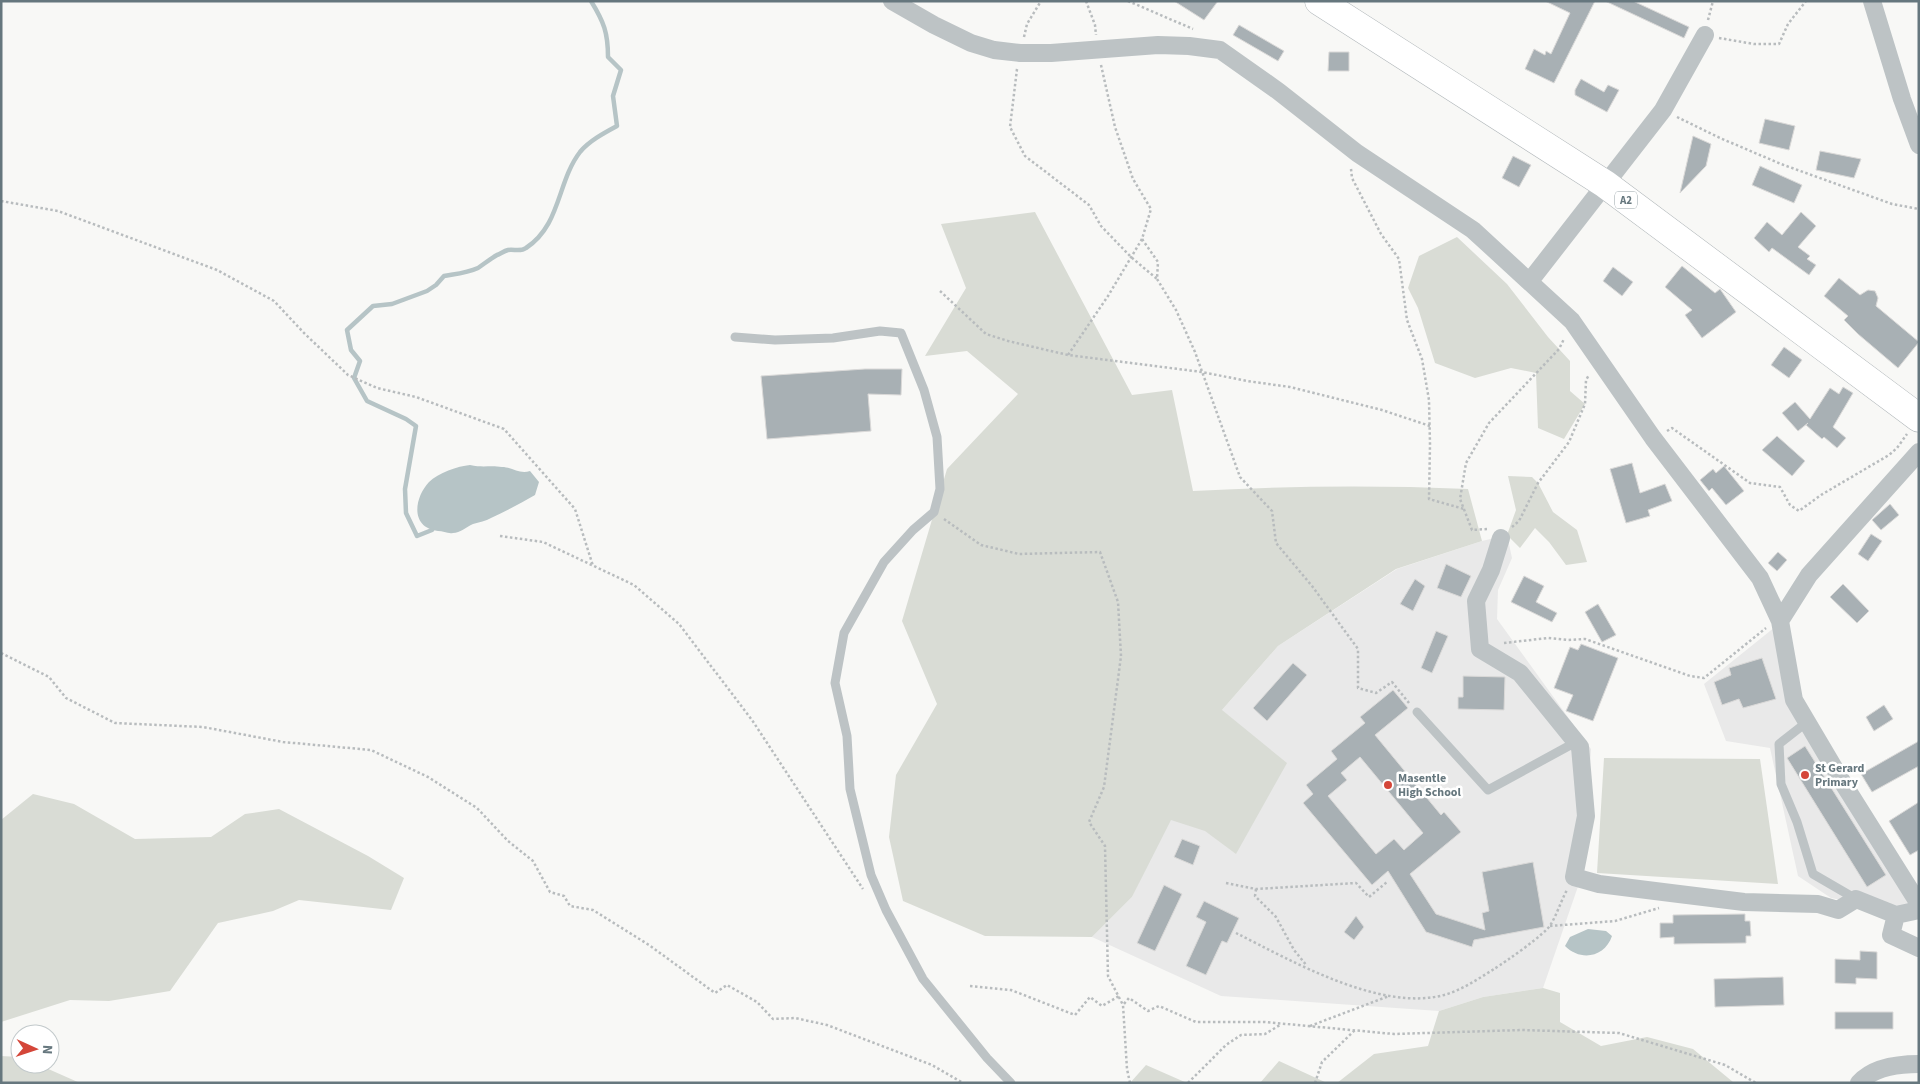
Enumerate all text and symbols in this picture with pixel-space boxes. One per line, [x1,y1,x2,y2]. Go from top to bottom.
road number: A2 [1615,192,1637,208]
place label: St Gerard Primary [1815,760,1865,791]
marker: St Gerard Primary [1799,769,1811,781]
place label: Masentle High School [1398,770,1462,801]
marker: Masentle High School [1382,779,1394,791]
north arrow [10,1024,60,1074]
text: N [37,1044,57,1055]

